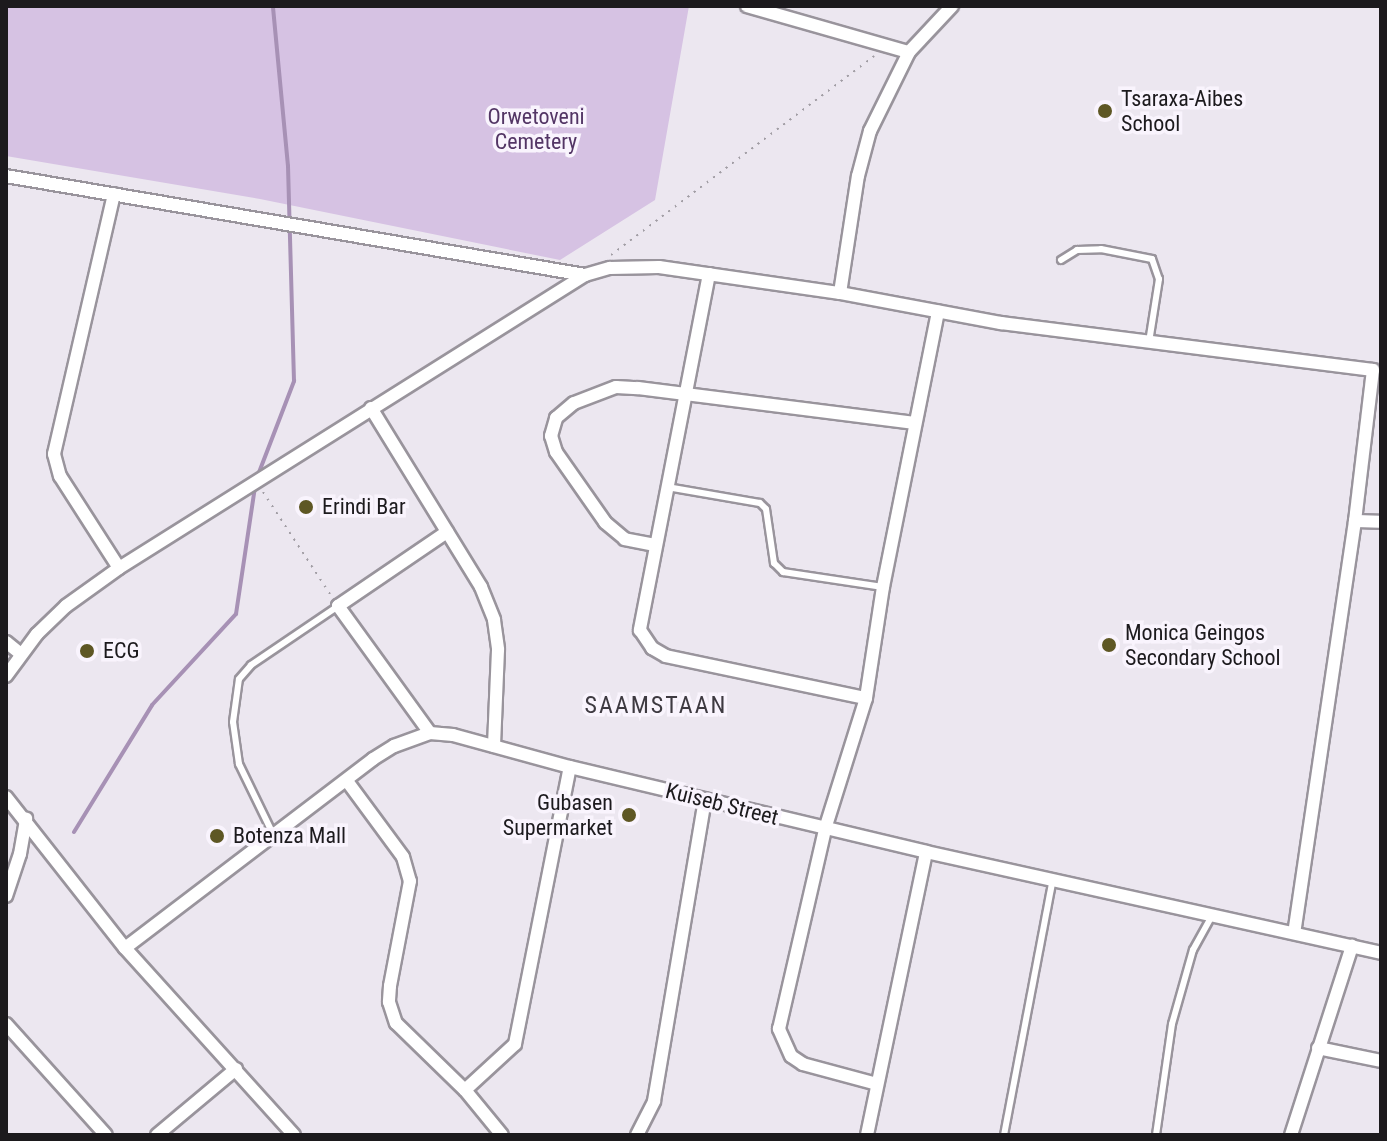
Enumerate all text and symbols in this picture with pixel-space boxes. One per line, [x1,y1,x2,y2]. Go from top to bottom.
place label: Tsaraxa-Aibes School [1121,85,1243,136]
marker: Tsaraxa-Aibes School [1096,102,1114,120]
park label: Orwetoveni Cemetery [487,103,585,154]
place label: Erindi Bar [322,494,406,520]
marker: Erindi Bar [297,498,315,516]
place label: Monica Geingos Secondary School [1125,619,1280,670]
marker: Monica Geingos Secondary School [1100,636,1118,654]
place label: ECG [103,638,139,664]
marker: ECG [78,642,96,660]
district label: SAAMSTAAN [585,692,727,720]
street label: Kuiseb Street [663,777,781,831]
place label: Gubasen Supermarket [503,789,613,840]
marker: Gubasen Supermarket [620,806,638,824]
place label: Botenza Mall [233,823,346,849]
marker: Botenza Mall [208,827,226,845]

